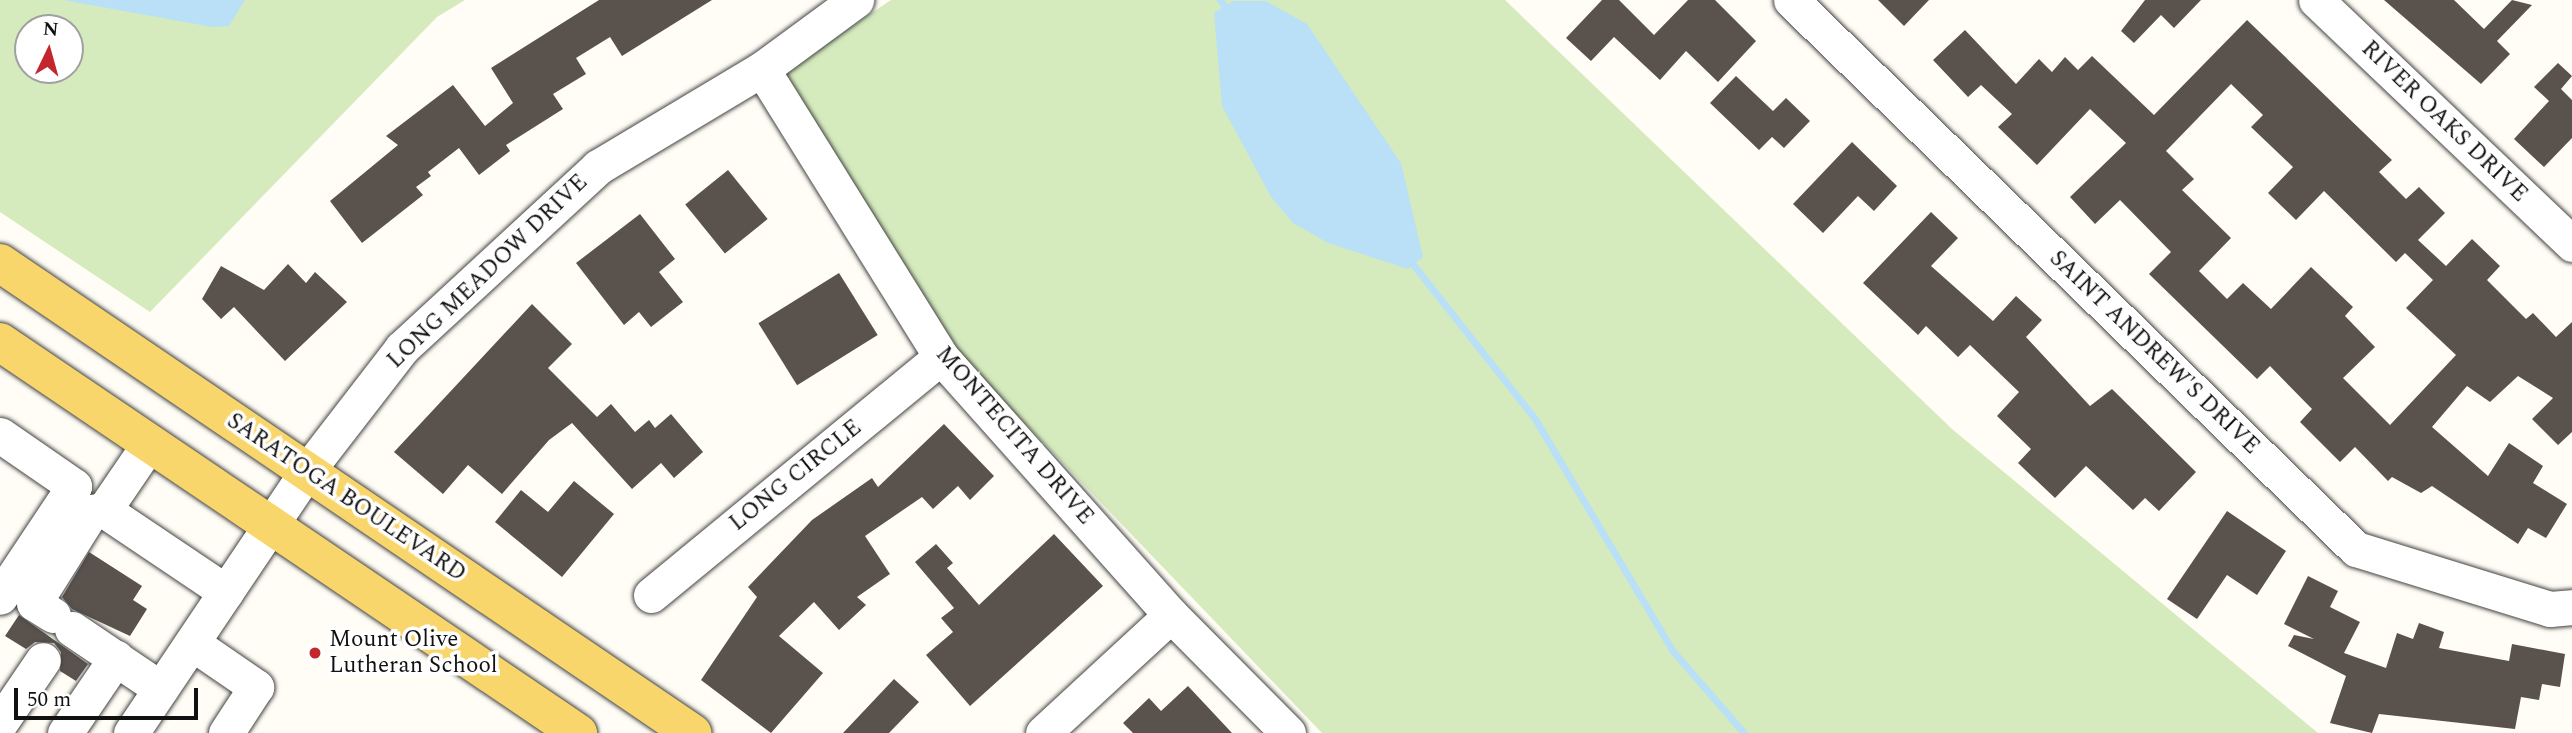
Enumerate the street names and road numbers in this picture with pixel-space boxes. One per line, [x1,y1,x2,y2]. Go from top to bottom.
street label: RIVER OAKS DRIVE [2355,35,2533,209]
street label: LONG MEADOW DRIVE [382,169,594,375]
street label: SAINT ANDREW'S DRIVE [2043,245,2265,461]
street label: MONTECITA DRIVE [929,341,1099,531]
street label: SARATOGA BOULEVARD [221,408,471,588]
street label: LONG CIRCLE [724,414,868,538]

